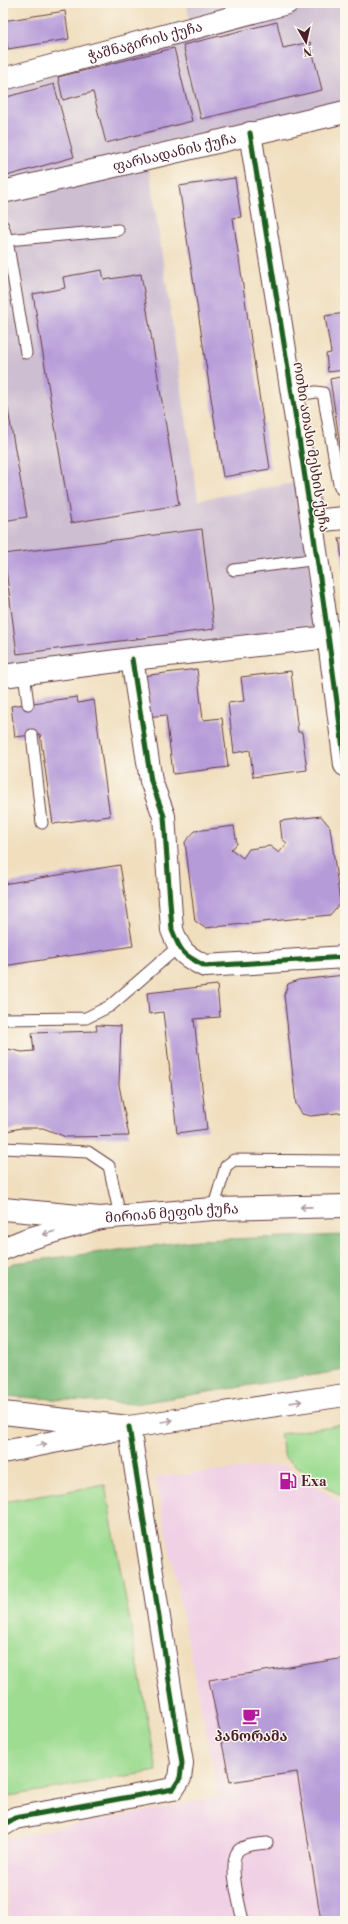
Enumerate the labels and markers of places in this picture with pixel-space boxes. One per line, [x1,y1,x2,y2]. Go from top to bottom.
fuel station icon: Exa [278,1471,298,1491]
place label: Exa [301,1473,327,1491]
cafe icon: პანორამა [241,1706,261,1726]
place label: პანორამა [215,1728,287,1746]

